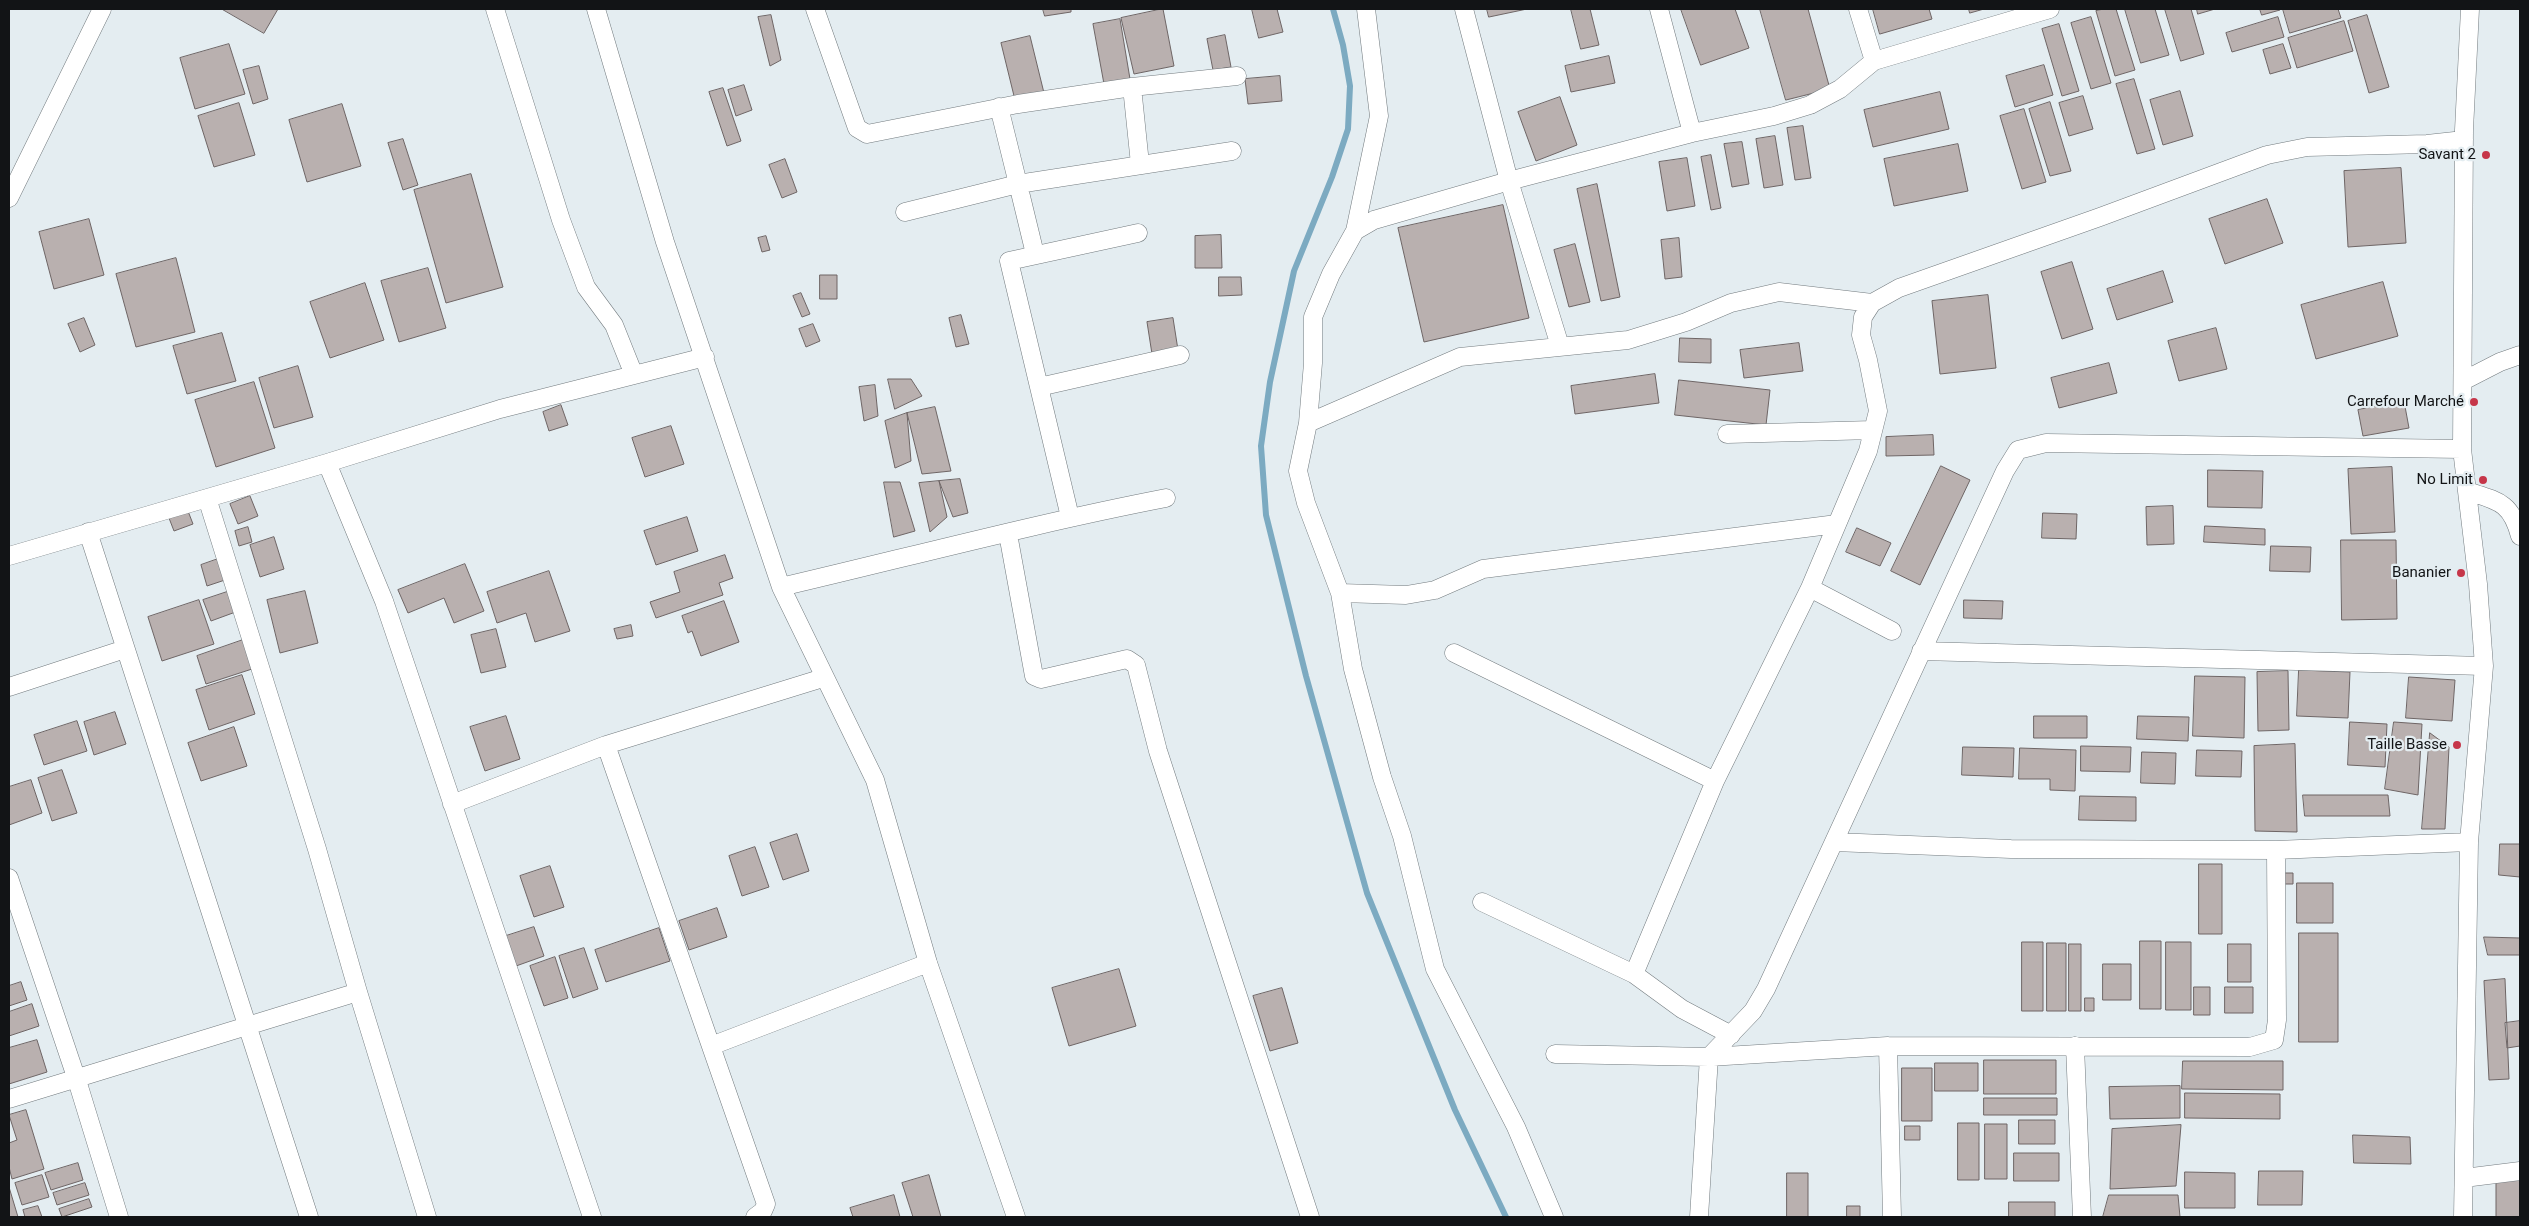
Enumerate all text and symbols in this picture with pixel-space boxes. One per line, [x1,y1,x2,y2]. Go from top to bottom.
place label: Savant 2 [2418,146,2476,164]
marker: Savant 2 [2480,149,2492,161]
place label: Carrefour Marché [2347,393,2464,411]
marker: Carrefour Marché [2468,396,2480,408]
place label: No Limit [2417,471,2473,489]
marker: No Limit [2477,474,2489,486]
place label: Bananier [2392,564,2451,582]
marker: Bananier [2455,567,2467,579]
place label: Taille Basse [2367,736,2447,754]
marker: Taille Basse [2451,739,2463,751]

